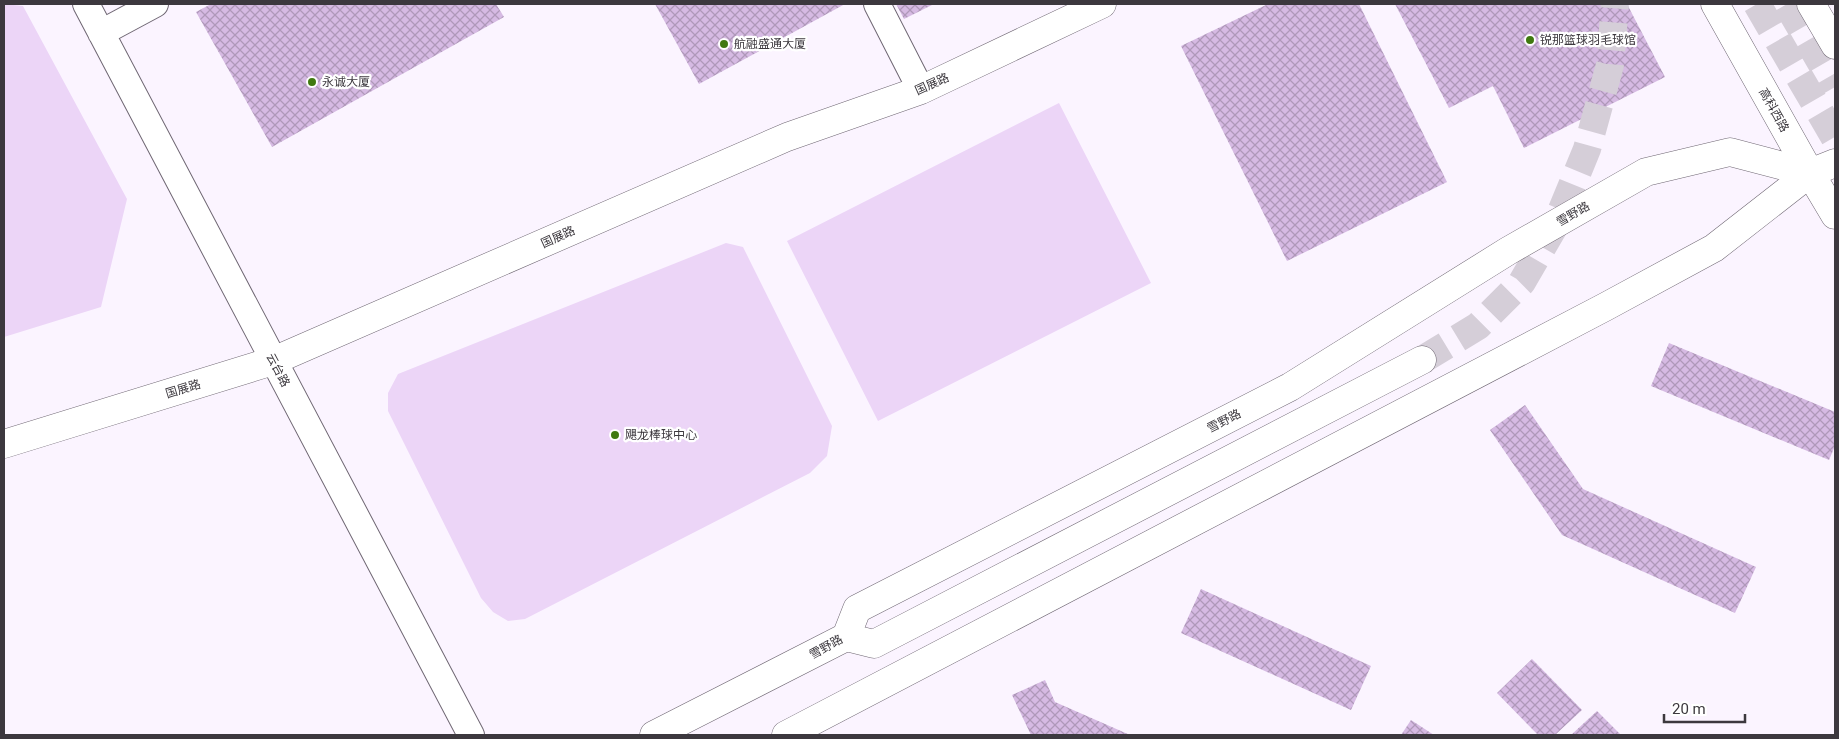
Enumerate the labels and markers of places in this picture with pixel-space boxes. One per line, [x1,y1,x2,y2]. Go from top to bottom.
place label: 锐那篮球羽毛球馆 [1540,33,1636,47]
marker: 锐那篮球羽毛球馆 [1524,34,1536,46]
place label: 航融盛通大厦 [734,37,806,51]
marker: 航融盛通大厦 [718,38,730,50]
place label: 永诚大厦 [322,75,370,89]
marker: 永诚大厦 [306,76,318,88]
place label: 飓龙棒球中心 [625,428,697,442]
marker: 飓龙棒球中心 [609,429,621,441]

